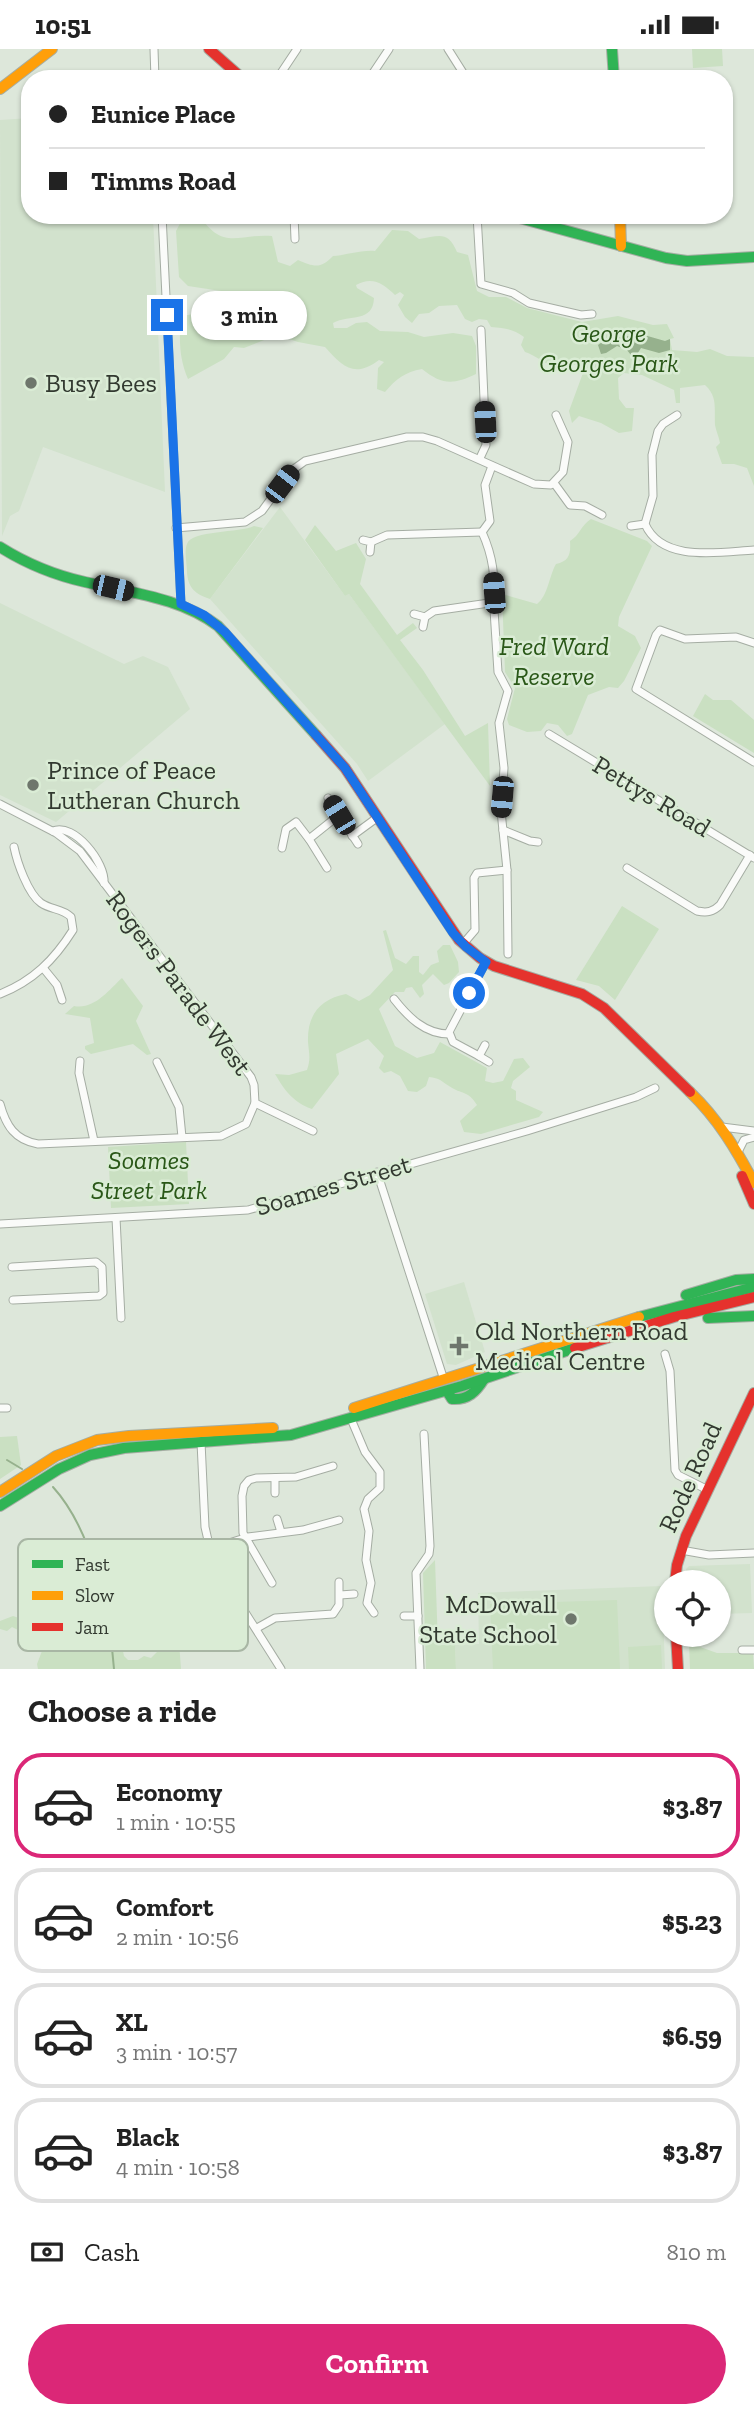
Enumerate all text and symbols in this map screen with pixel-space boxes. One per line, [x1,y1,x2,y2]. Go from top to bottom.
text: 10:51 [35,9,91,41]
text: Eunice Place [91,98,235,130]
text: Timms Road [91,165,236,197]
callout: 3 min [192,291,307,339]
route end [151,299,183,331]
text: 3 min [220,301,278,329]
park label: George Georges Park [539,317,679,379]
place label: Busy Bees [45,367,157,399]
marker: Busy Bees [23,375,39,391]
car [474,400,497,444]
car [261,461,304,507]
car [483,571,506,615]
car [91,573,136,603]
park label: Fred Ward Reserve [499,630,609,692]
street label: Pettys Road [587,748,717,844]
place label: Prince of Peace Lutheran Church [47,754,240,816]
car [490,775,515,819]
marker: Prince of Peace Lutheran Church [25,777,41,793]
car [320,792,359,838]
street label: Rogers Parade West [99,885,259,1082]
route start [453,977,485,1009]
park label: Soames Street Park [91,1144,207,1206]
street label: Soames Street [252,1147,415,1222]
place label: Old Northern Road Medical Centre [475,1315,688,1377]
marker: Old Northern Road Medical Centre [449,1336,469,1356]
street label: Rode Road [652,1417,728,1537]
legend [18,1539,248,1651]
text: Fast [75,1553,110,1576]
map controls [654,1570,731,1647]
button: locate [654,1570,731,1647]
text: Slow [75,1584,115,1607]
place label: McDowall State School [419,1588,557,1650]
marker: McDowall State School [563,1611,579,1627]
text: Jam [75,1616,109,1639]
text: Choose a ride [28,1692,216,1730]
icon: car [32,1774,95,1837]
text: Economy [116,1776,222,1808]
text: $3.87 [663,1790,722,1822]
text: 1 min · 10:55 [116,1808,236,1836]
icon: car [32,1889,95,1952]
text: Comfort [116,1891,213,1923]
text: $5.23 [662,1905,722,1937]
text: 2 min · 10:56 [116,1923,239,1951]
icon: car [32,2004,95,2067]
text: XL [116,2006,148,2038]
text: $6.59 [662,2020,722,2052]
text: 3 min · 10:57 [116,2038,237,2066]
icon: car [32,2119,95,2182]
text: Black [116,2121,179,2153]
text: $3.87 [663,2135,722,2167]
text: 4 min · 10:58 [116,2153,240,2181]
icon: cash [28,2233,66,2271]
text: Cash [84,2236,139,2268]
text: 810 m [666,2238,726,2266]
button: Confirm [28,2324,726,2404]

